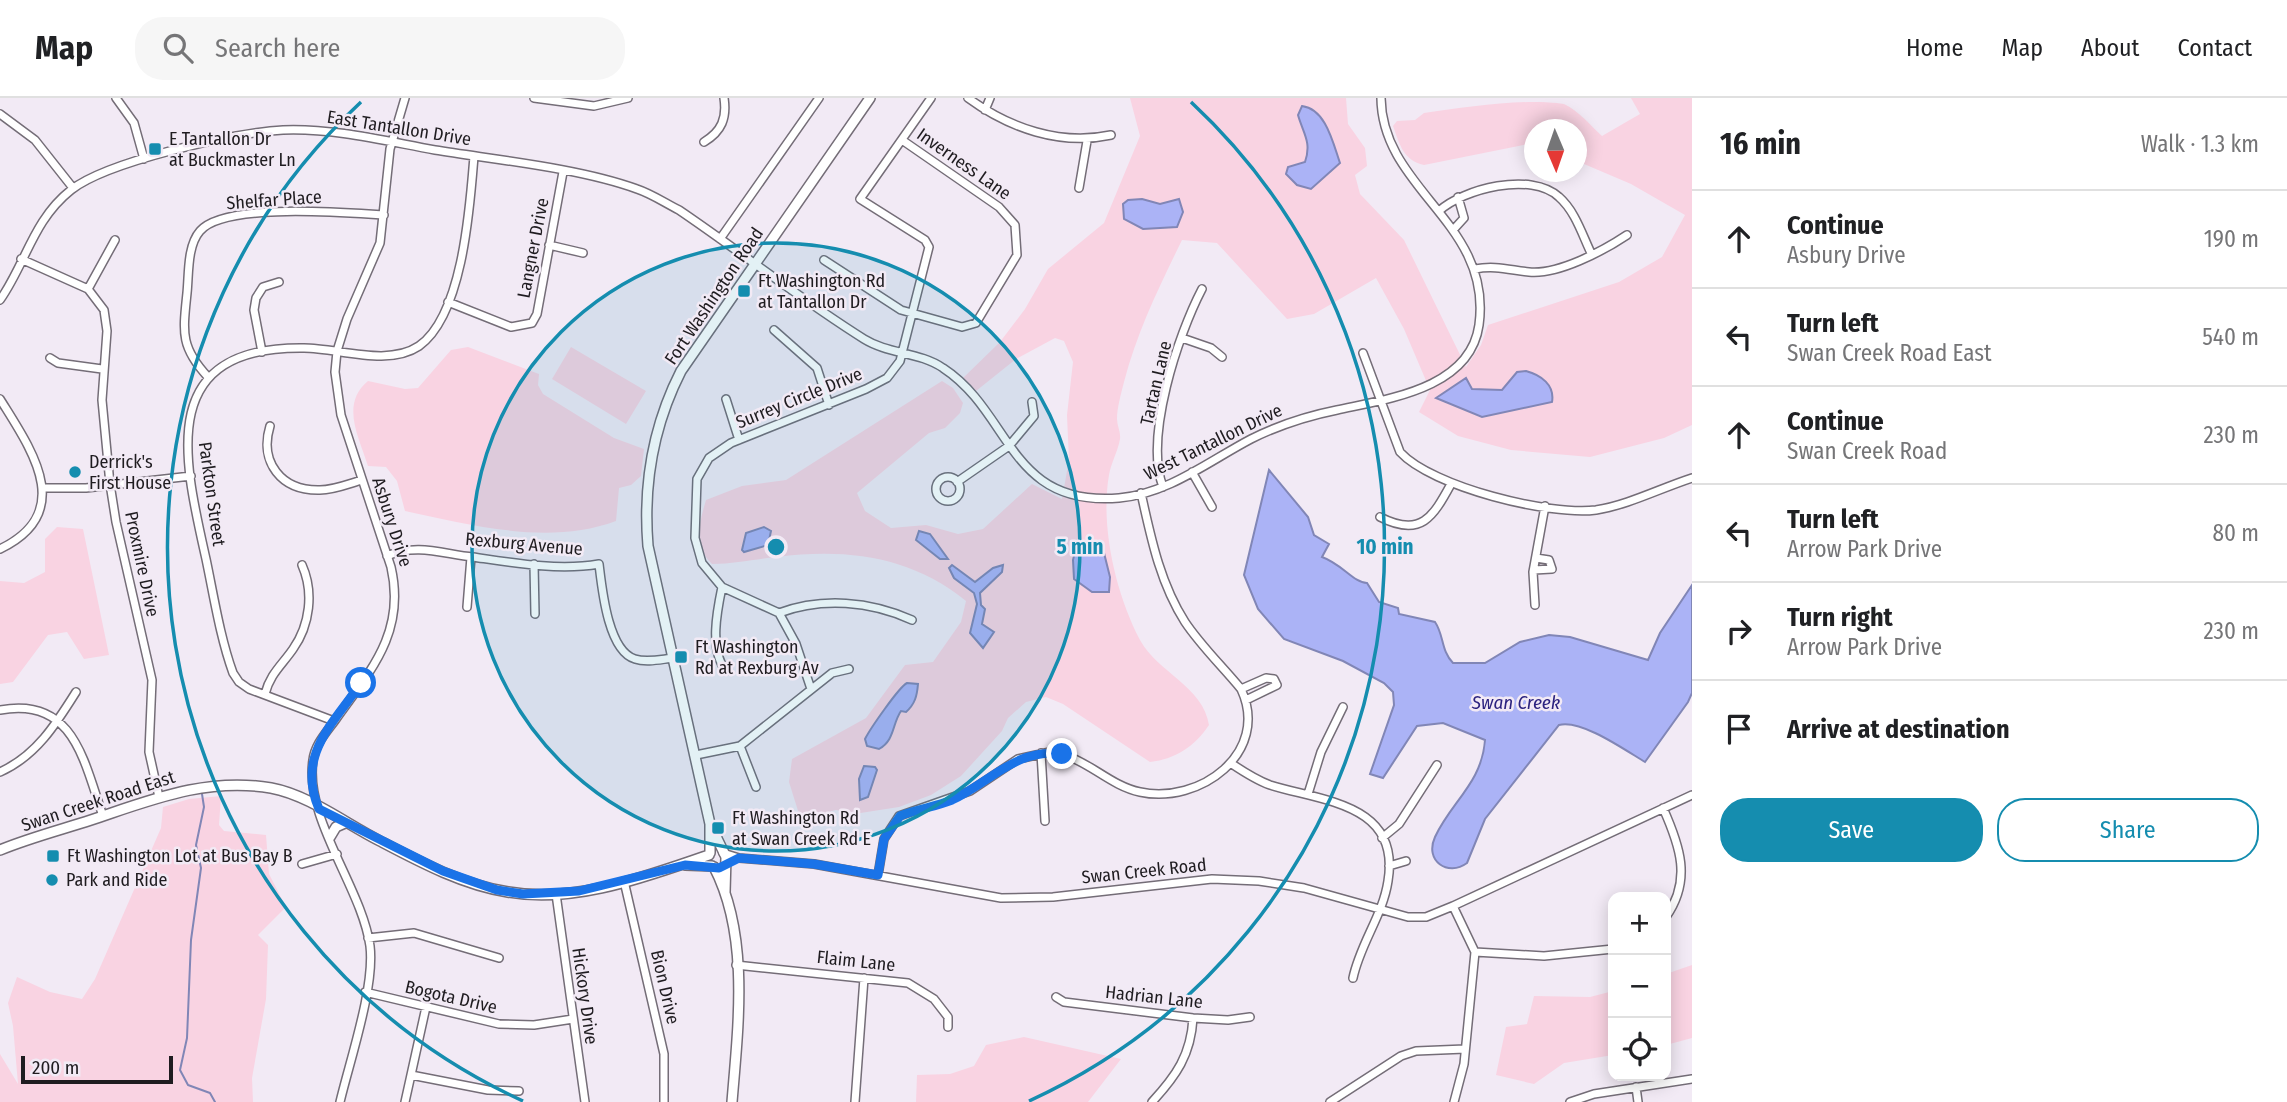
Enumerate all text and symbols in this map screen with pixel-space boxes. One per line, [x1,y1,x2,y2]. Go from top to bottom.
search box [135,17,625,80]
text: Map [35,28,93,68]
icon: search [159,29,197,67]
text: Search here [215,33,340,64]
text: Home [1906,34,1963,62]
text: Map [2001,34,2043,62]
text: About [2081,34,2139,62]
text: Contact [2177,34,2252,62]
street label: East Tantallon Drive [325,106,473,150]
north arrow [1524,119,1587,182]
street label: Inverness Lane [913,123,1015,205]
text: 16 min [1720,126,1801,162]
place label: E Tantallon Dr at Buckmaster Ln [169,128,296,171]
text: Walk · 1.3 km [2141,130,2259,158]
marker: E Tantallon Dr at Buckmaster Ln [147,141,163,157]
street label: Shelfar Place [226,186,322,214]
street label: Langner Drive [513,196,554,300]
text: Continue [1787,210,1884,241]
icon: ahead [1720,220,1758,258]
street label: Fort Washington Road [660,223,768,369]
text: 190 m [2204,225,2259,253]
text: Asbury Drive [1787,241,1906,269]
place label: Ft Washington Rd at Tantallon Dr [758,270,885,313]
marker: Ft Washington Rd at Tantallon Dr [736,283,752,299]
text: Turn left [1787,308,1879,339]
icon: left [1720,318,1758,356]
text: 540 m [2202,323,2259,351]
street label: Tartan Lane [1136,339,1176,427]
text: Swan Creek Road East [1787,339,1992,367]
street label: Surrey Circle Drive [733,363,866,433]
street label: West Tantallon Drive [1140,399,1286,485]
text: Continue [1787,406,1884,437]
icon: ahead [1720,416,1758,454]
text: 230 m [2203,421,2259,449]
text: Swan Creek Road [1787,437,1947,465]
street label: Parkton Street [194,440,230,548]
place label: Derrick's First House [89,451,171,494]
marker: Derrick's First House [67,464,83,480]
street label: Asbury Drive [367,474,417,570]
text: Turn left [1787,504,1879,535]
street label: Proxmire Drive [120,509,164,619]
icon: left [1720,514,1758,552]
text: 80 m [2212,519,2259,547]
street label: Rexburg Avenue [464,528,584,560]
text: 5 min [1056,534,1104,560]
text: 10 min [1356,534,1414,560]
centre of rings [764,535,788,559]
text: Arrow Park Drive [1787,535,1942,563]
text: Turn right [1787,602,1893,633]
icon: right [1720,612,1758,650]
text: 230 m [2203,617,2259,645]
text: Arrow Park Drive [1787,633,1942,661]
place label: Ft Washington Rd at Rexburg Av [695,636,819,679]
marker: Ft Washington Rd at Rexburg Av [673,649,689,665]
route start [345,667,376,698]
water label: Swan Creek [1471,691,1560,714]
icon: arrive [1720,710,1758,748]
text: Arrive at destination [1787,714,2010,745]
route end [1046,738,1077,769]
street label: Swan Creek Road East [18,766,178,836]
button: Save [1720,798,1983,862]
button: Share [1997,798,2259,862]
place label: Ft Washington Rd at Swan Creek Rd E [732,807,871,850]
marker: Ft Washington Rd at Swan Creek Rd E [710,820,726,836]
place label: Ft Washington Lot at Bus Bay B [67,845,293,867]
marker: Ft Washington Lot at Bus Bay B [45,848,61,864]
street label: Swan Creek Road [1080,854,1208,888]
place label: Park and Ride [66,869,167,891]
marker: Park and Ride [44,872,60,888]
map controls [1608,892,1671,1081]
button: + [1608,892,1671,955]
street label: Hickory Drive [567,946,603,1046]
street label: Flaim Lane [816,946,896,976]
street label: Bion Drive [646,948,684,1026]
button: − [1608,955,1671,1018]
street label: Bogota Drive [403,976,499,1018]
street label: Hadrian Lane [1104,981,1204,1013]
button: locate [1608,1018,1671,1081]
scale bar [21,1053,173,1085]
text: 200 m [32,1056,79,1079]

